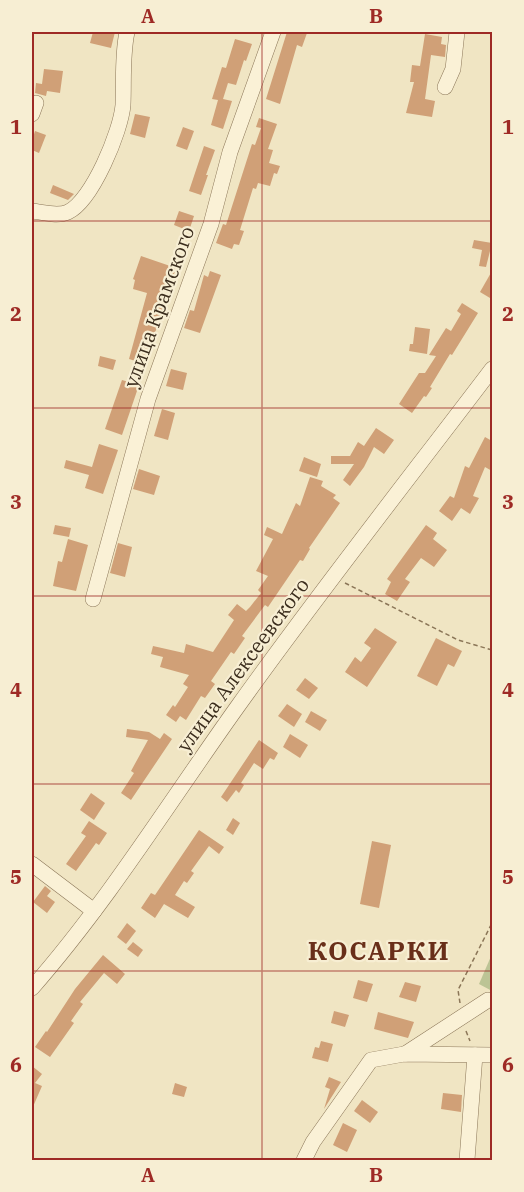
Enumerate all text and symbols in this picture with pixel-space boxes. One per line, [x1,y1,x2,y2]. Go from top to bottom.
text: A [141,2,155,29]
text: B [369,2,383,29]
text: 1 [10,113,22,140]
text: 1 [502,113,514,140]
street label: улица Крамского [117,222,200,391]
text: 2 [10,300,22,327]
text: 2 [502,300,514,327]
text: 3 [10,488,22,515]
text: 3 [502,488,514,515]
street label: улица Алексеевского [170,572,315,757]
text: 4 [10,676,22,703]
text: 4 [502,676,514,703]
text: 5 [10,863,22,890]
text: 5 [502,863,514,890]
district label: КОСАРКИ [308,933,450,967]
text: 6 [10,1051,22,1078]
text: 6 [502,1051,514,1078]
text: A [141,1161,155,1188]
text: B [369,1161,383,1188]

